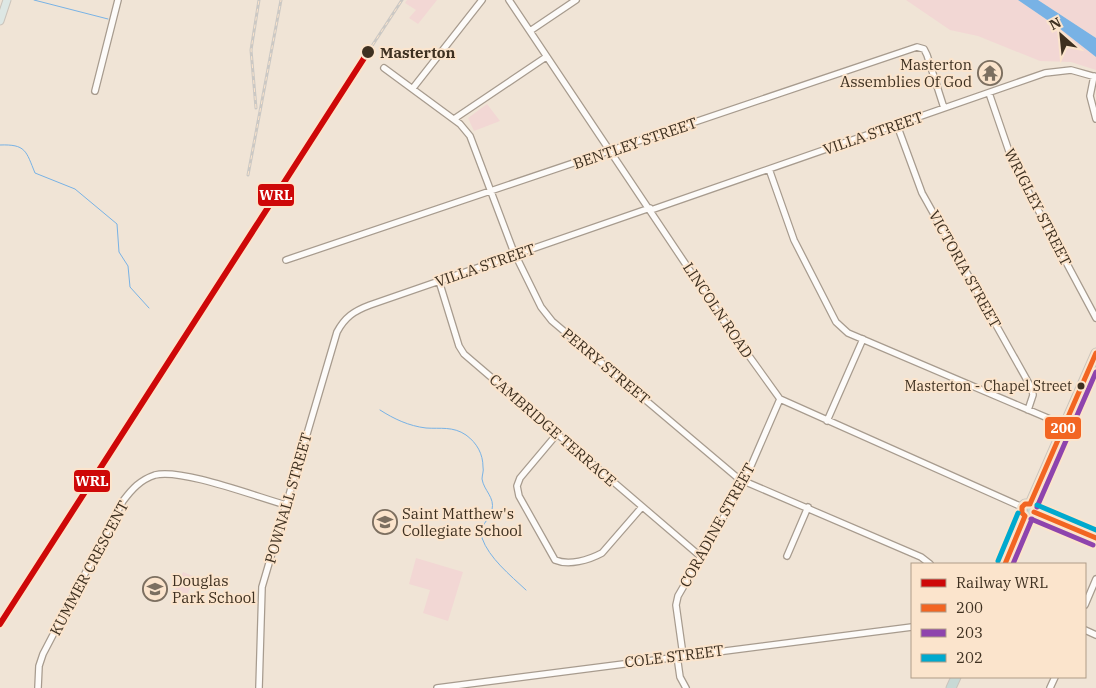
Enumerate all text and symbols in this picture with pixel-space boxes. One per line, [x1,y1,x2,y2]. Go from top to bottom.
north arrow [1036,10,1086,60]
text: N [1046,13,1064,34]
place label: Masterton [380,43,456,62]
marker: Masterton [360,44,376,60]
place label: Masterton Assemblies Of God [840,55,972,91]
temple icon: Masterton Assemblies Of God [977,60,1003,86]
street label: VILLA STREET [821,107,926,159]
street label: BENTLEY STREET [571,113,700,173]
street label: WRIGLEY STREET [1000,145,1076,269]
line badge: WRL [257,183,295,207]
text: WRL [259,186,293,204]
street label: VICTORIA STREET [925,207,1005,331]
street label: VILLA STREET [433,239,538,291]
street label: LINCOLN ROAD [679,259,757,361]
street label: PERRY STREET [558,324,654,408]
street label: CAMBRIDGE TERRACE [486,370,620,490]
place label: Masterton - Chapel Street [904,377,1072,395]
marker: Masterton - Chapel Street [1076,381,1086,391]
line badge: 200 [1044,416,1082,440]
text: 200 [1050,419,1076,437]
street label: POWNALL STREET [260,430,316,566]
street label: CORADINE STREET [675,459,759,590]
line badge: WRL [73,469,111,493]
text: WRL [75,472,109,490]
street label: KUMMER CRESCENT [45,497,133,639]
place label: Saint Matthew's Collegiate School [402,504,522,540]
school or university icon: Saint Matthew's Collegiate School [372,509,398,535]
legend [911,563,1086,678]
place label: Douglas Park School [172,571,256,607]
text: Railway WRL [956,573,1048,592]
school or university icon: Douglas Park School [142,576,168,602]
text: 200 [956,598,983,617]
text: 203 [956,623,983,642]
street label: COLE STREET [623,640,725,672]
text: 202 [956,648,983,667]

